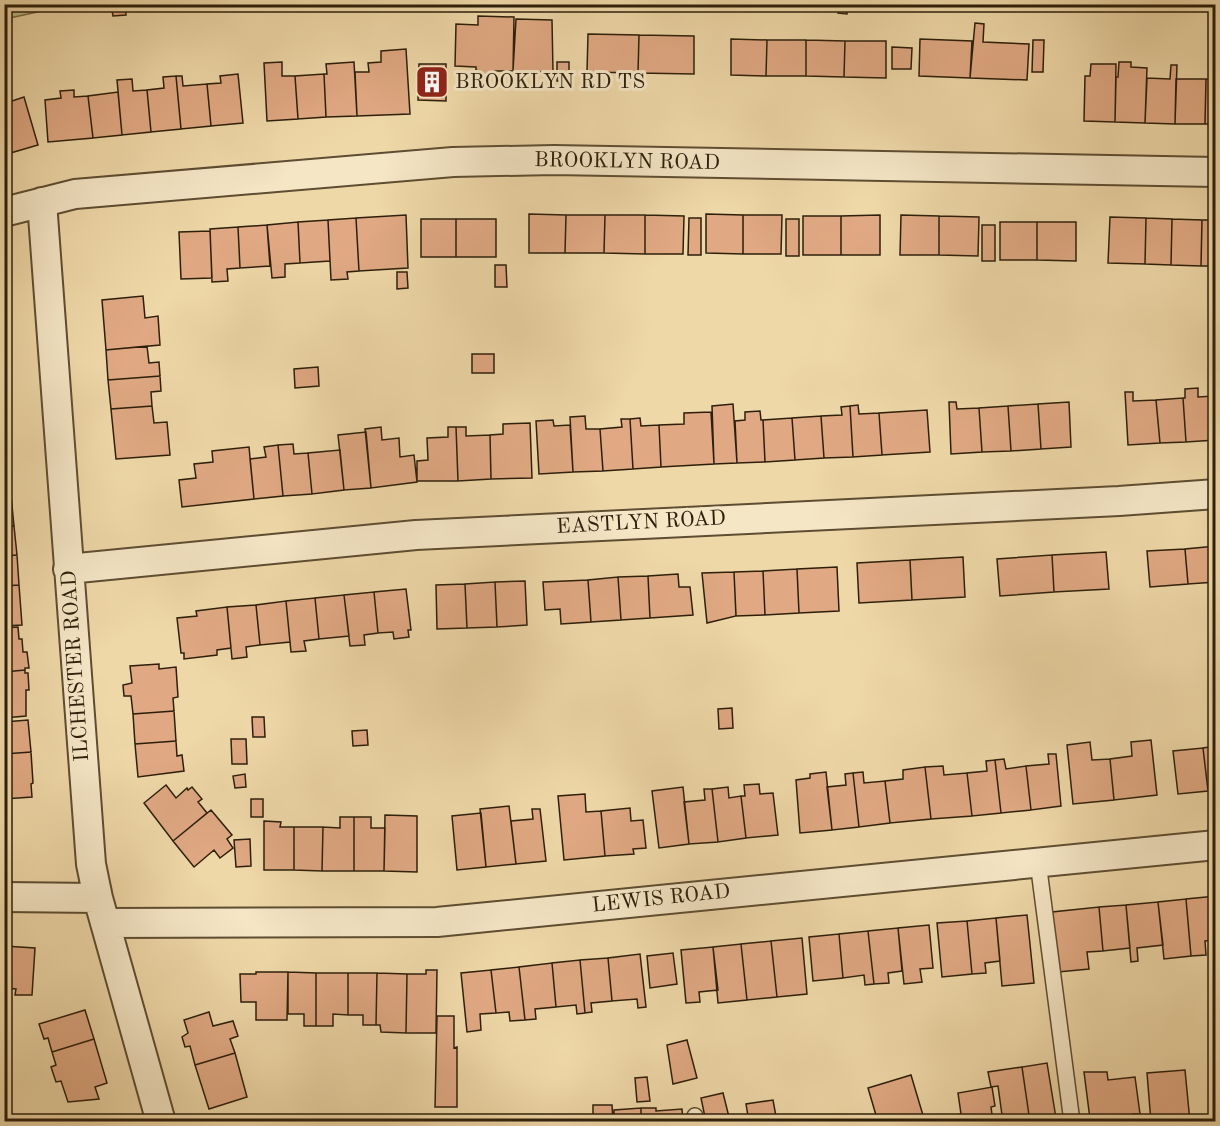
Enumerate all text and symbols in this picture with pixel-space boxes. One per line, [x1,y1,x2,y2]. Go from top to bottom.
building icon: BROOKLYN RD TS [414,64,450,100]
place label: BROOKLYN RD TS [455,72,645,93]
street label: BROOKLYN ROAD [534,150,720,174]
street label: EASTLYN ROAD [556,508,726,538]
street label: ILCHESTER ROAD [59,570,93,762]
street label: LEWIS ROAD [591,881,731,917]

